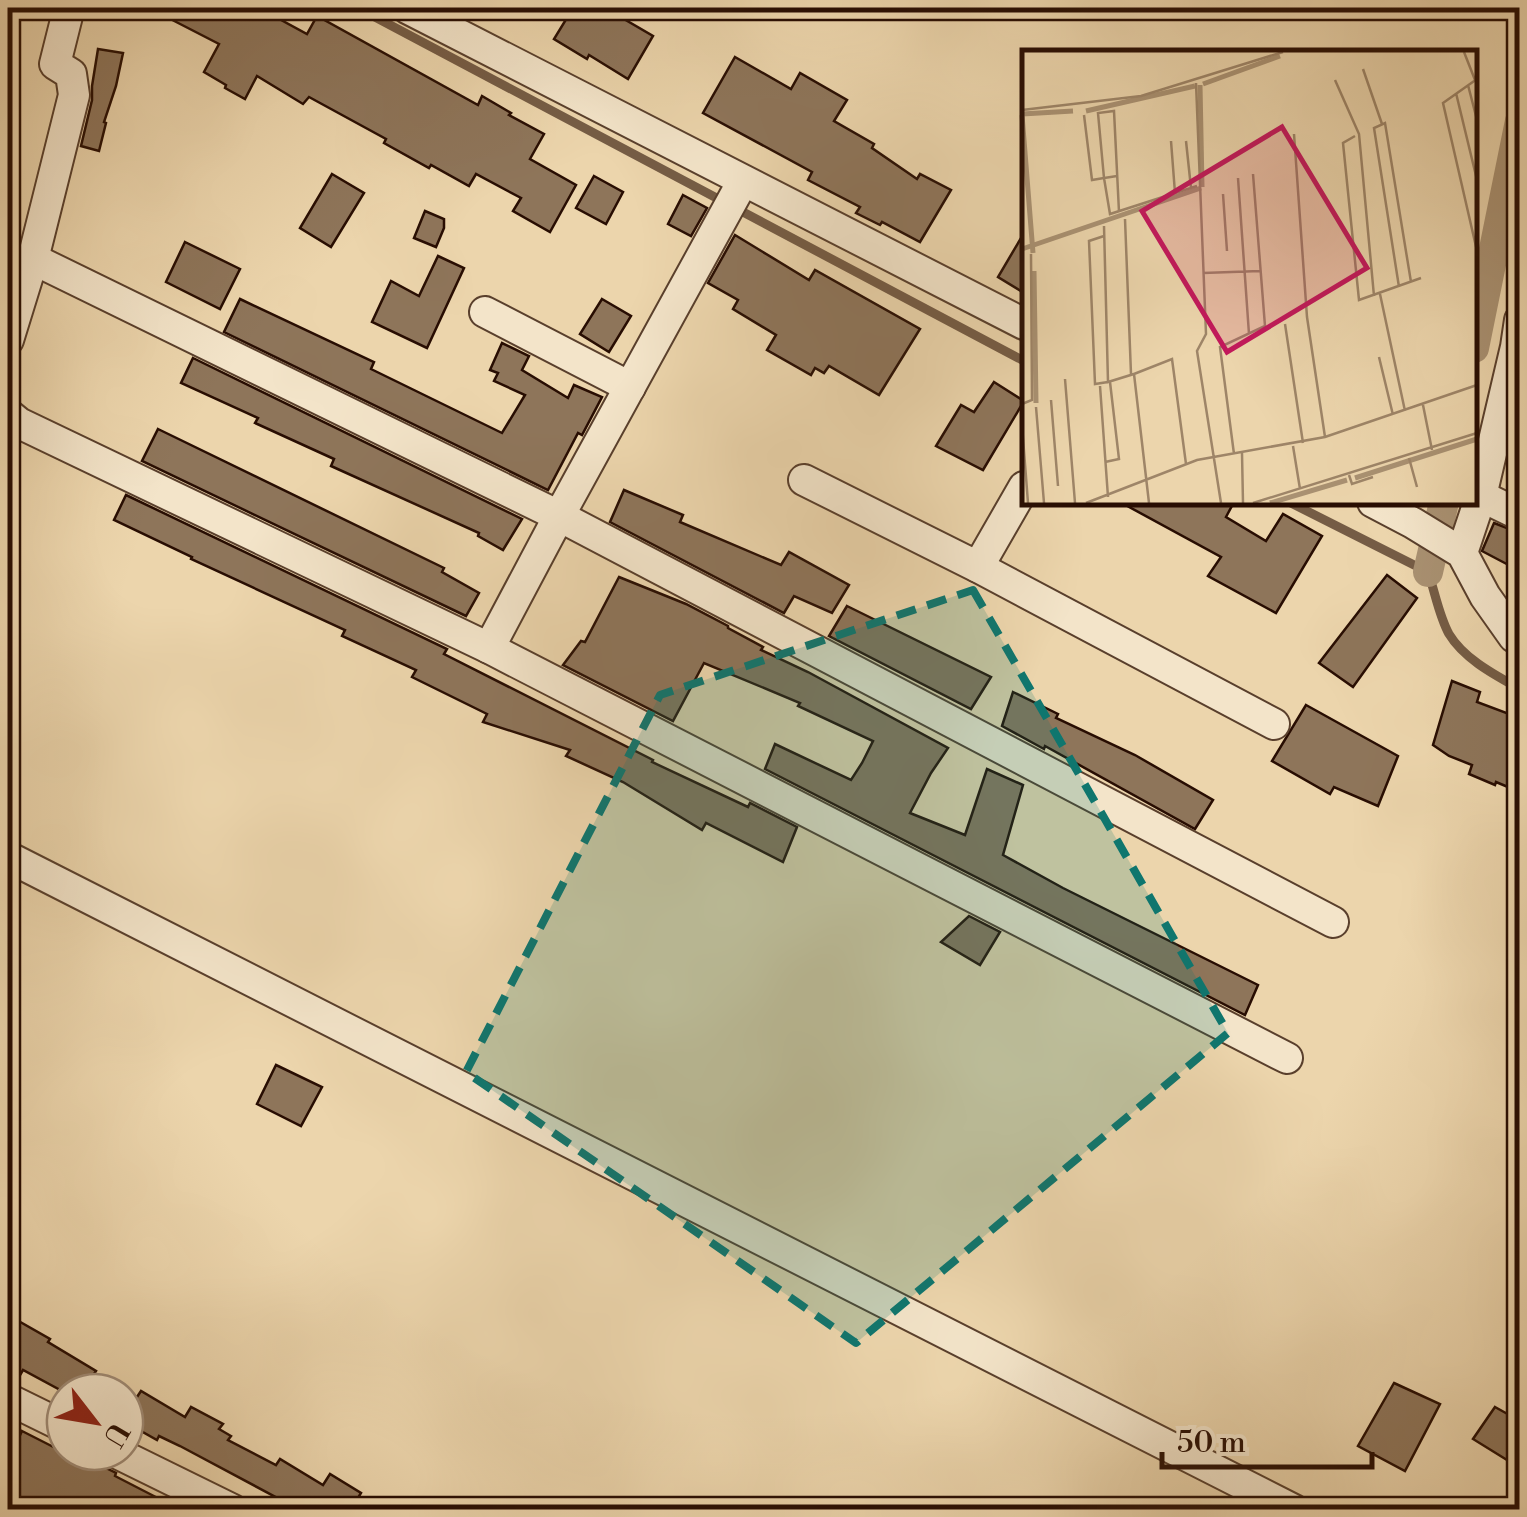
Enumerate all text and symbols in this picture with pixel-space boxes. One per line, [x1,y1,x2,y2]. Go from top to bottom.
inset map [1022,50,1477,505]
north arrow [45,1372,145,1472]
scale bar [1162,1407,1372,1469]
text: U [94,1416,136,1453]
text: 50 m [1177,1424,1246,1462]

